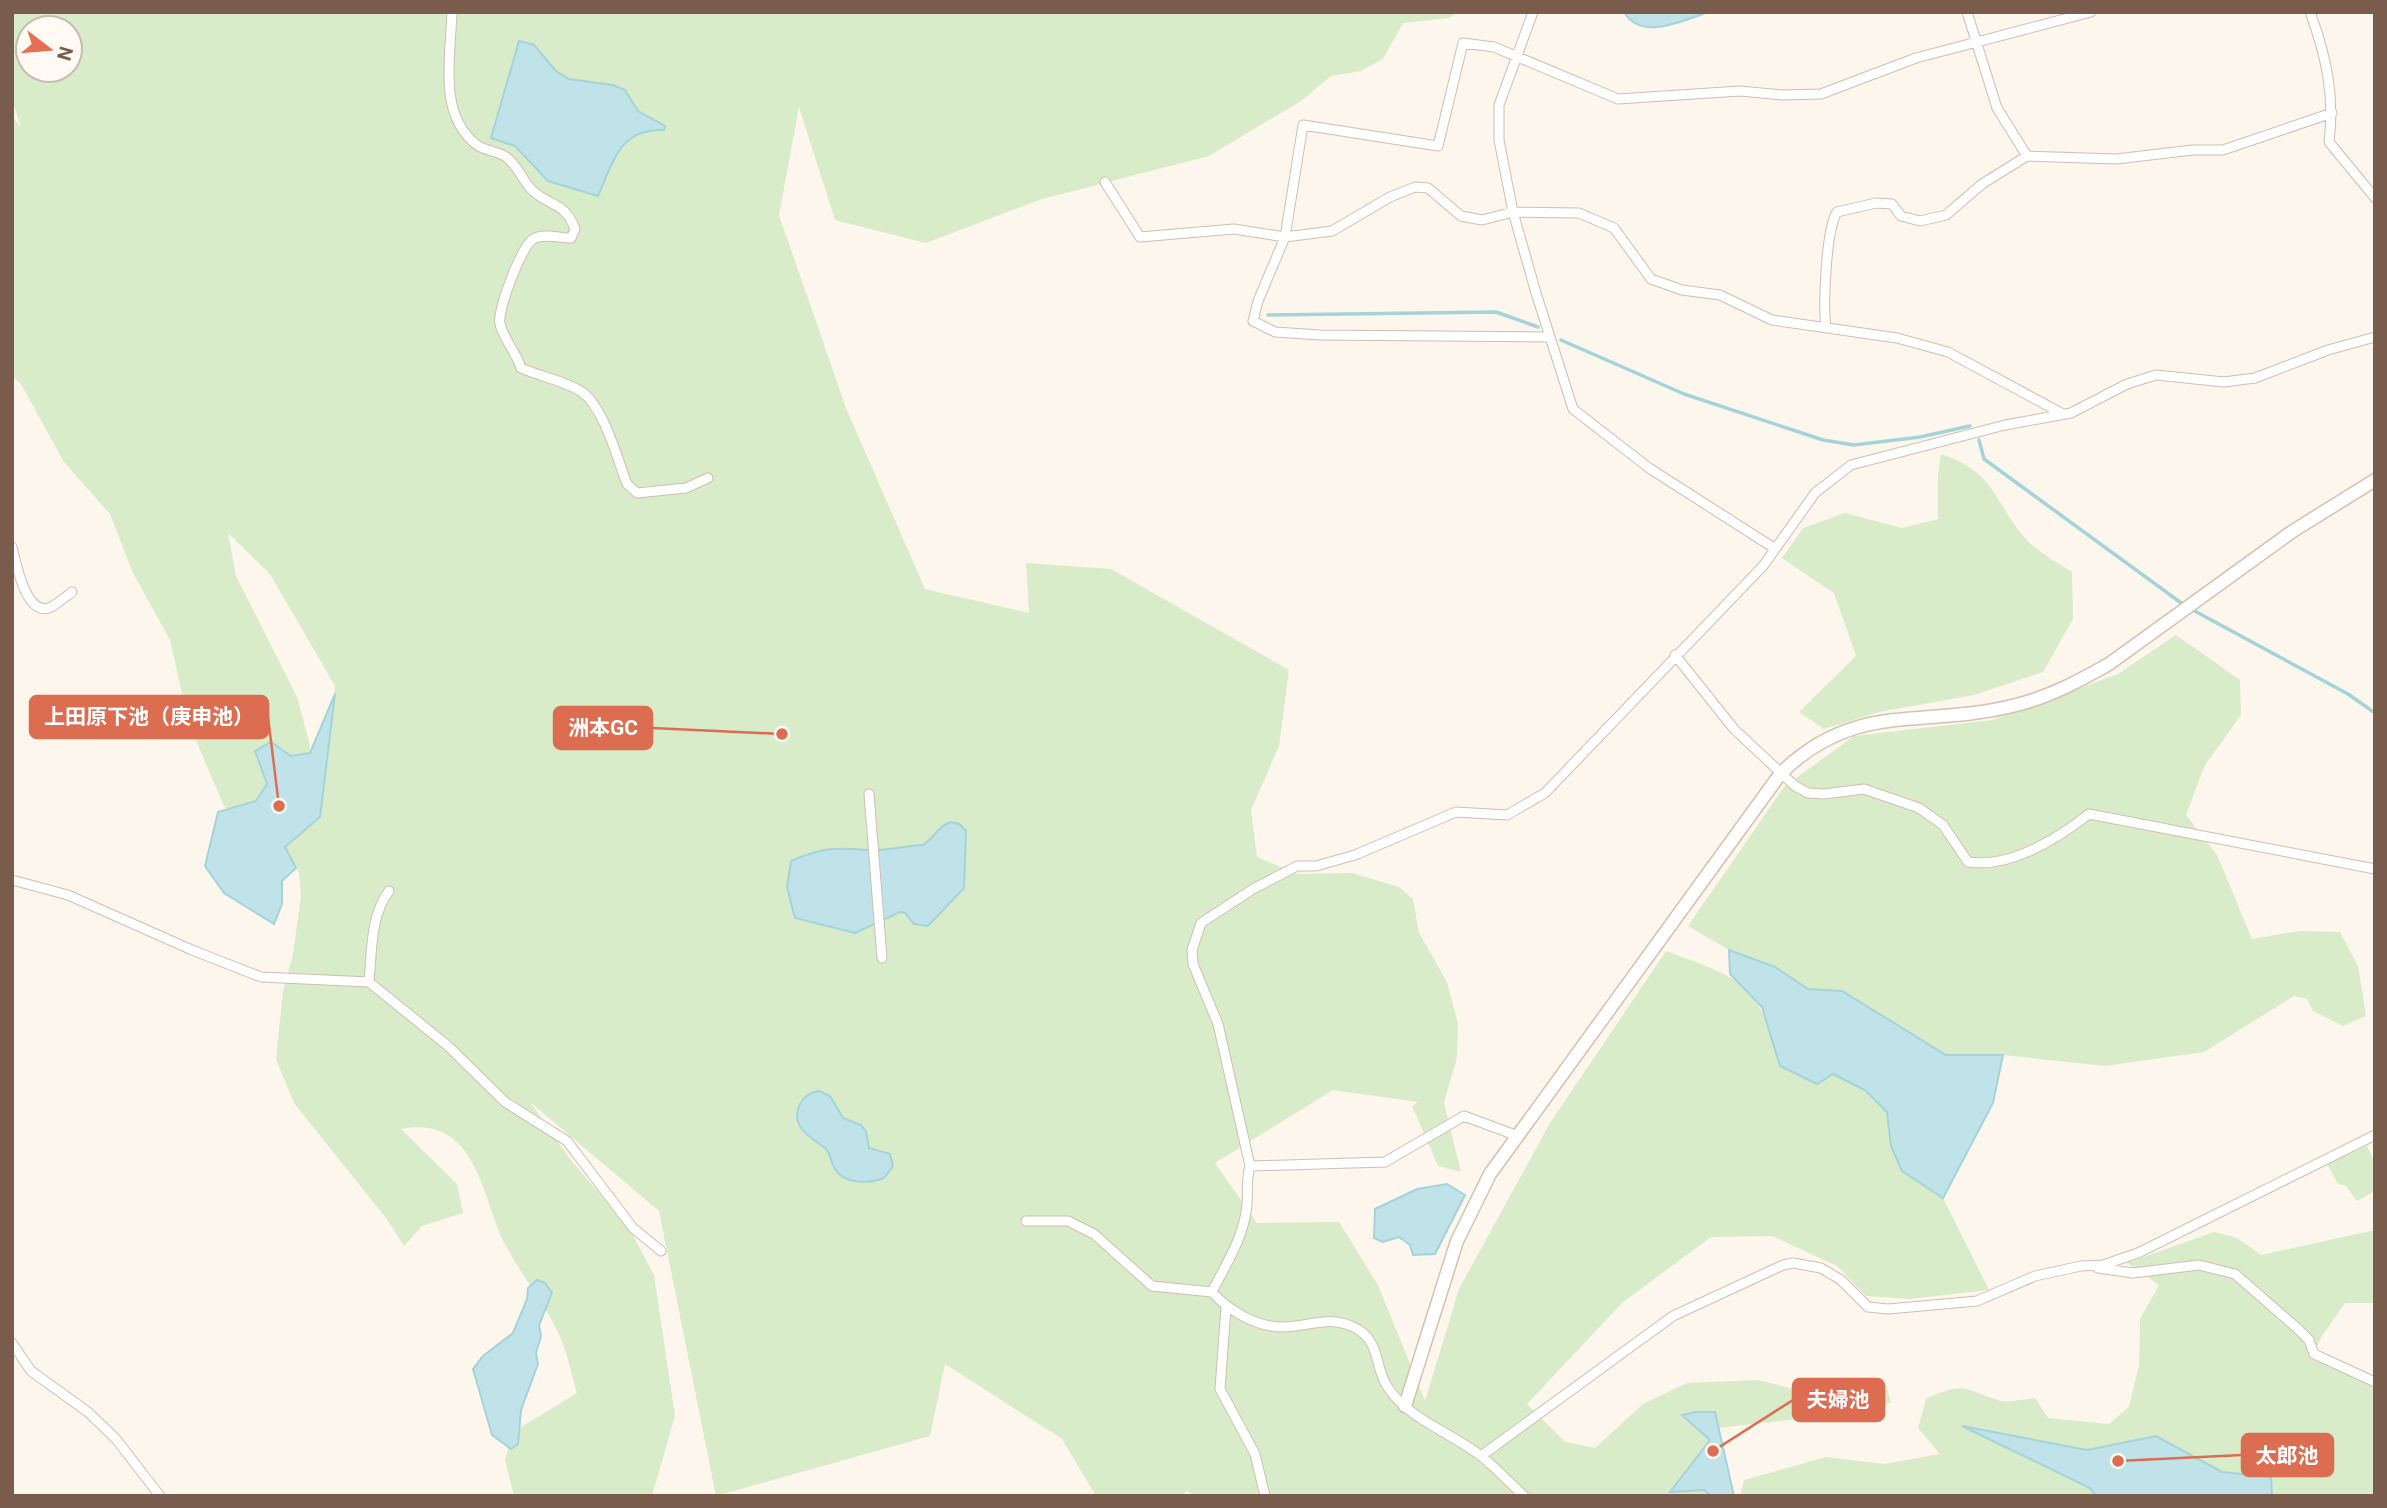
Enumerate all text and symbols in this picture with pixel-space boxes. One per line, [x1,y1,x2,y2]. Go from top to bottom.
north arrow [14,14,84,84]
text: N [52,44,78,63]
callout: 上田原下池（庚申池） [30,696,268,738]
text: 上田原下池（庚申池） [44,705,254,729]
callout: 洲本GC [554,707,652,749]
text: 洲本GC [568,716,638,740]
callout: 夫婦池 [1793,1379,1884,1421]
text: 夫婦池 [1807,1388,1870,1412]
callout: 太郎池 [2242,1434,2333,1476]
text: 太郎池 [2256,1444,2319,1468]

